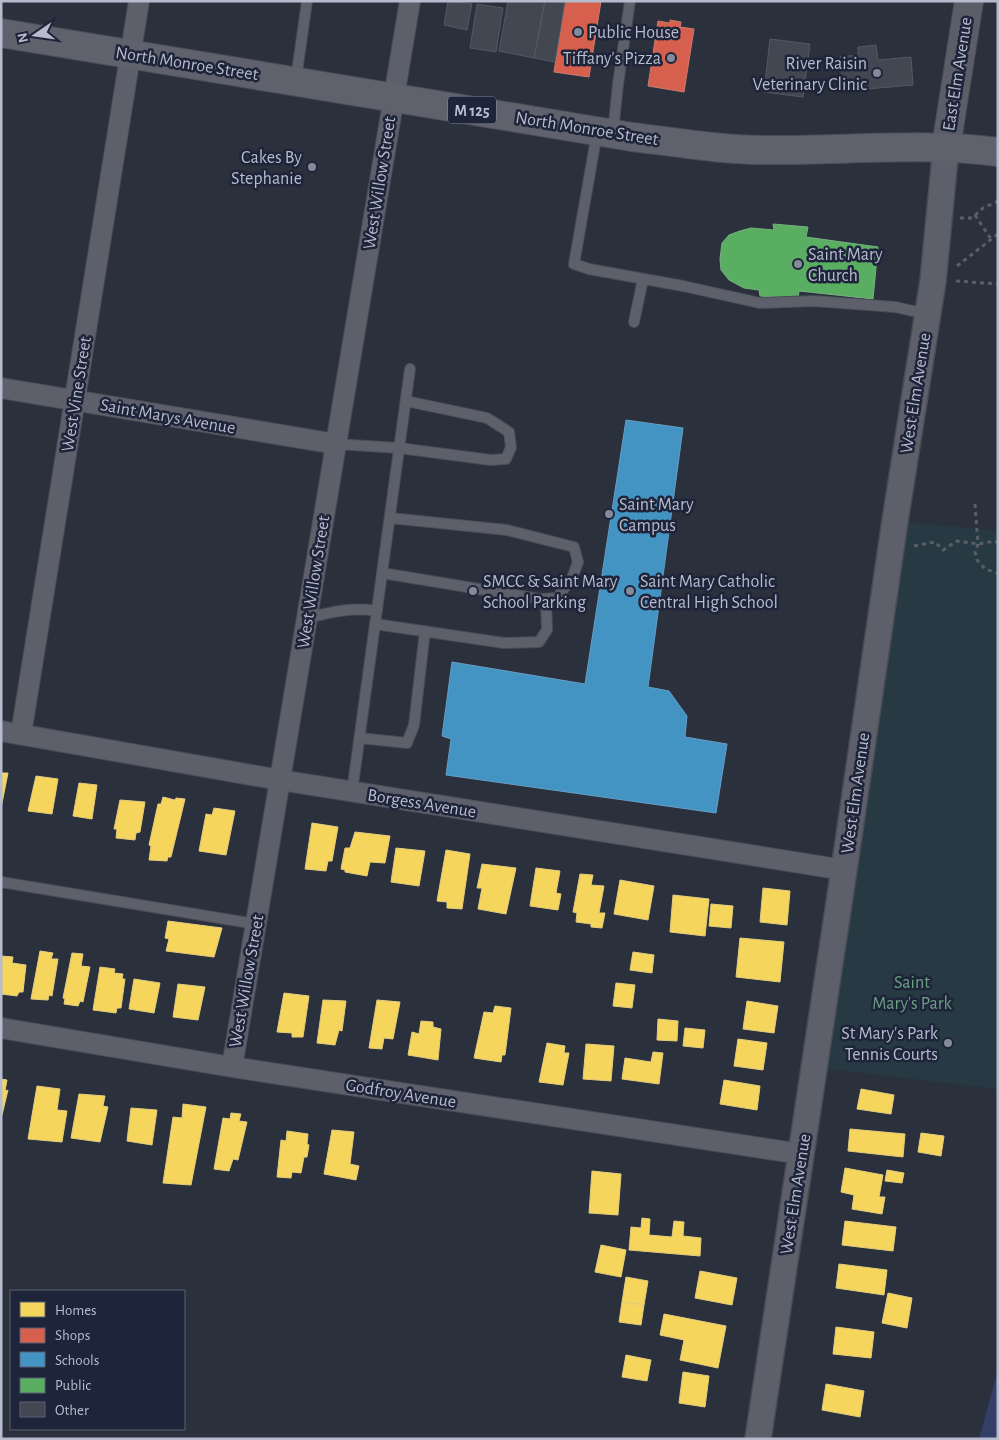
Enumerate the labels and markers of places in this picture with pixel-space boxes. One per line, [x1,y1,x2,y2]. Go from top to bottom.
place label: Public House [588,24,679,42]
marker: Public House [572,26,584,38]
place label: Tiffany's Pizza [563,50,661,68]
marker: Tiffany's Pizza [665,52,677,64]
place label: River Raisin Veterinary Clinic [753,55,867,94]
marker: River Raisin Veterinary Clinic [871,67,883,79]
place label: Cakes By Stephanie [231,149,302,188]
marker: Cakes By Stephanie [306,161,318,173]
place label: Saint Mary Church [808,246,883,285]
marker: Saint Mary Church [792,258,804,270]
place label: Saint Mary Campus [619,496,694,535]
marker: Saint Mary Campus [603,508,615,520]
place label: SMCC & Saint Mary School Parking [483,573,618,612]
place label: Saint Mary Catholic Central High School [640,573,778,612]
marker: SMCC & Saint Mary School Parking [467,585,479,597]
marker: Saint Mary Catholic Central High School [624,585,636,597]
place label: St Mary's Park Tennis Courts [841,1025,939,1064]
marker: St Mary's Park Tennis Courts [942,1037,954,1049]

